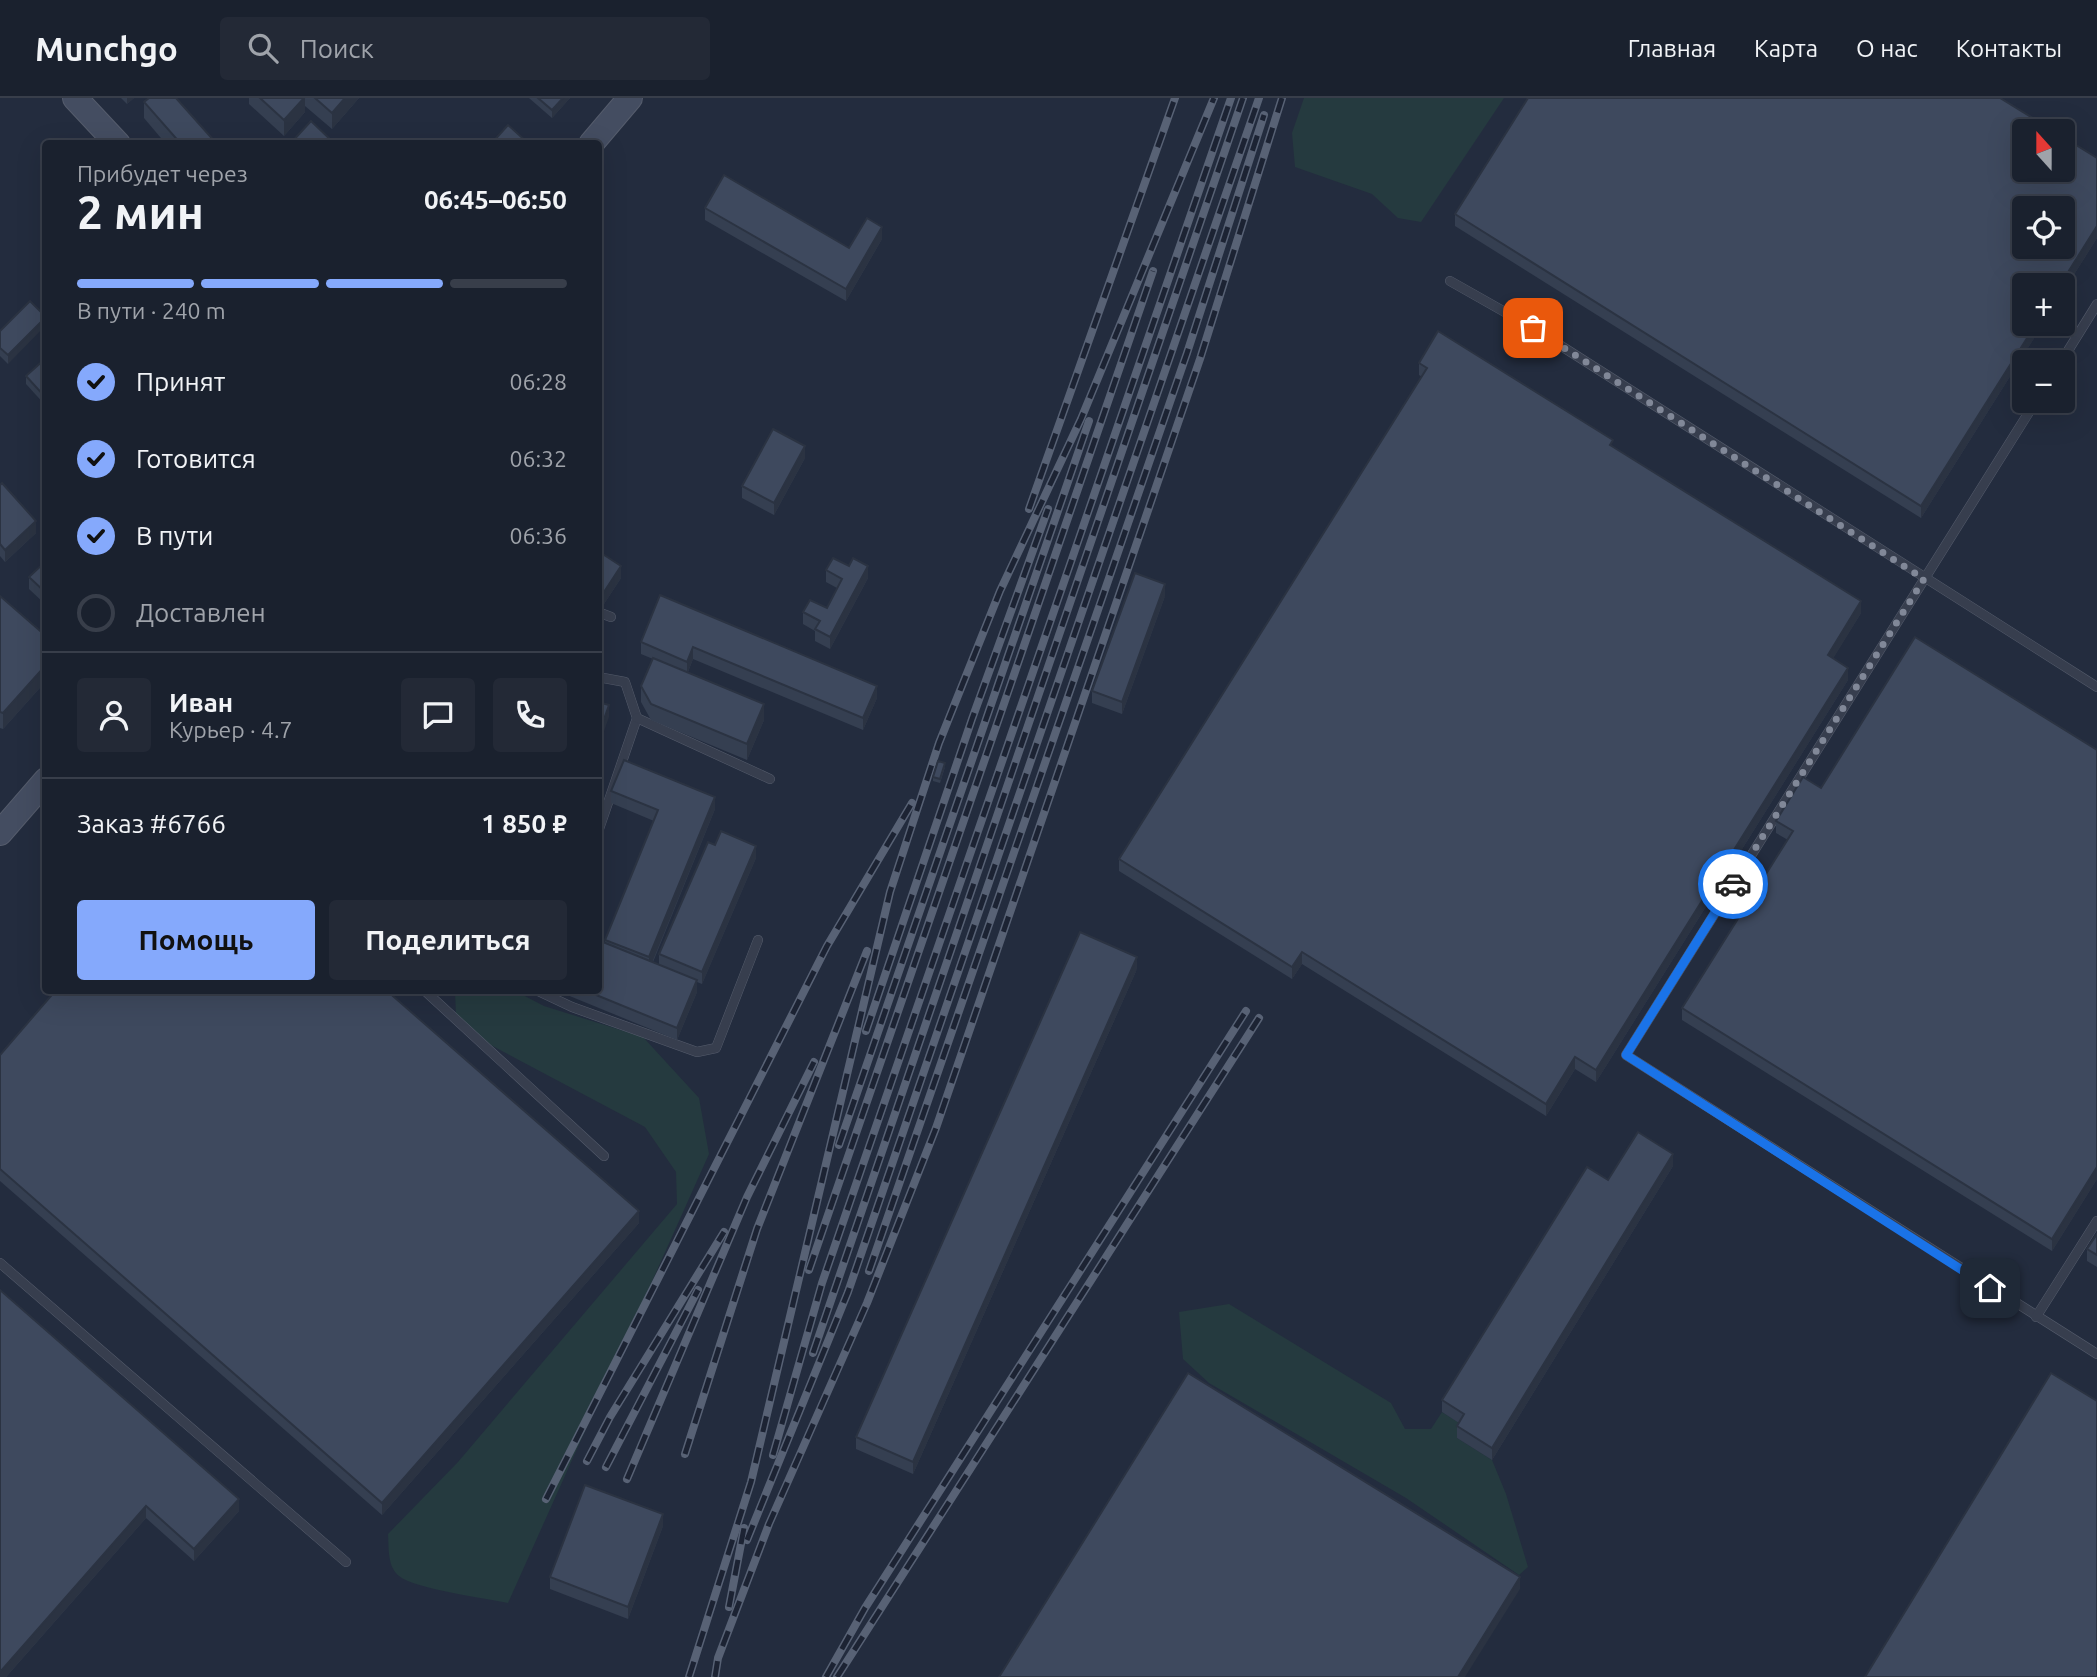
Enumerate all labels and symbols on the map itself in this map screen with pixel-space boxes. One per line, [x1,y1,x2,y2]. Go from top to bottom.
north arrow [2012,119,2076,182]
pin [1503,298,1563,358]
courier [1698,849,1768,919]
pin [1960,1258,2020,1318]

